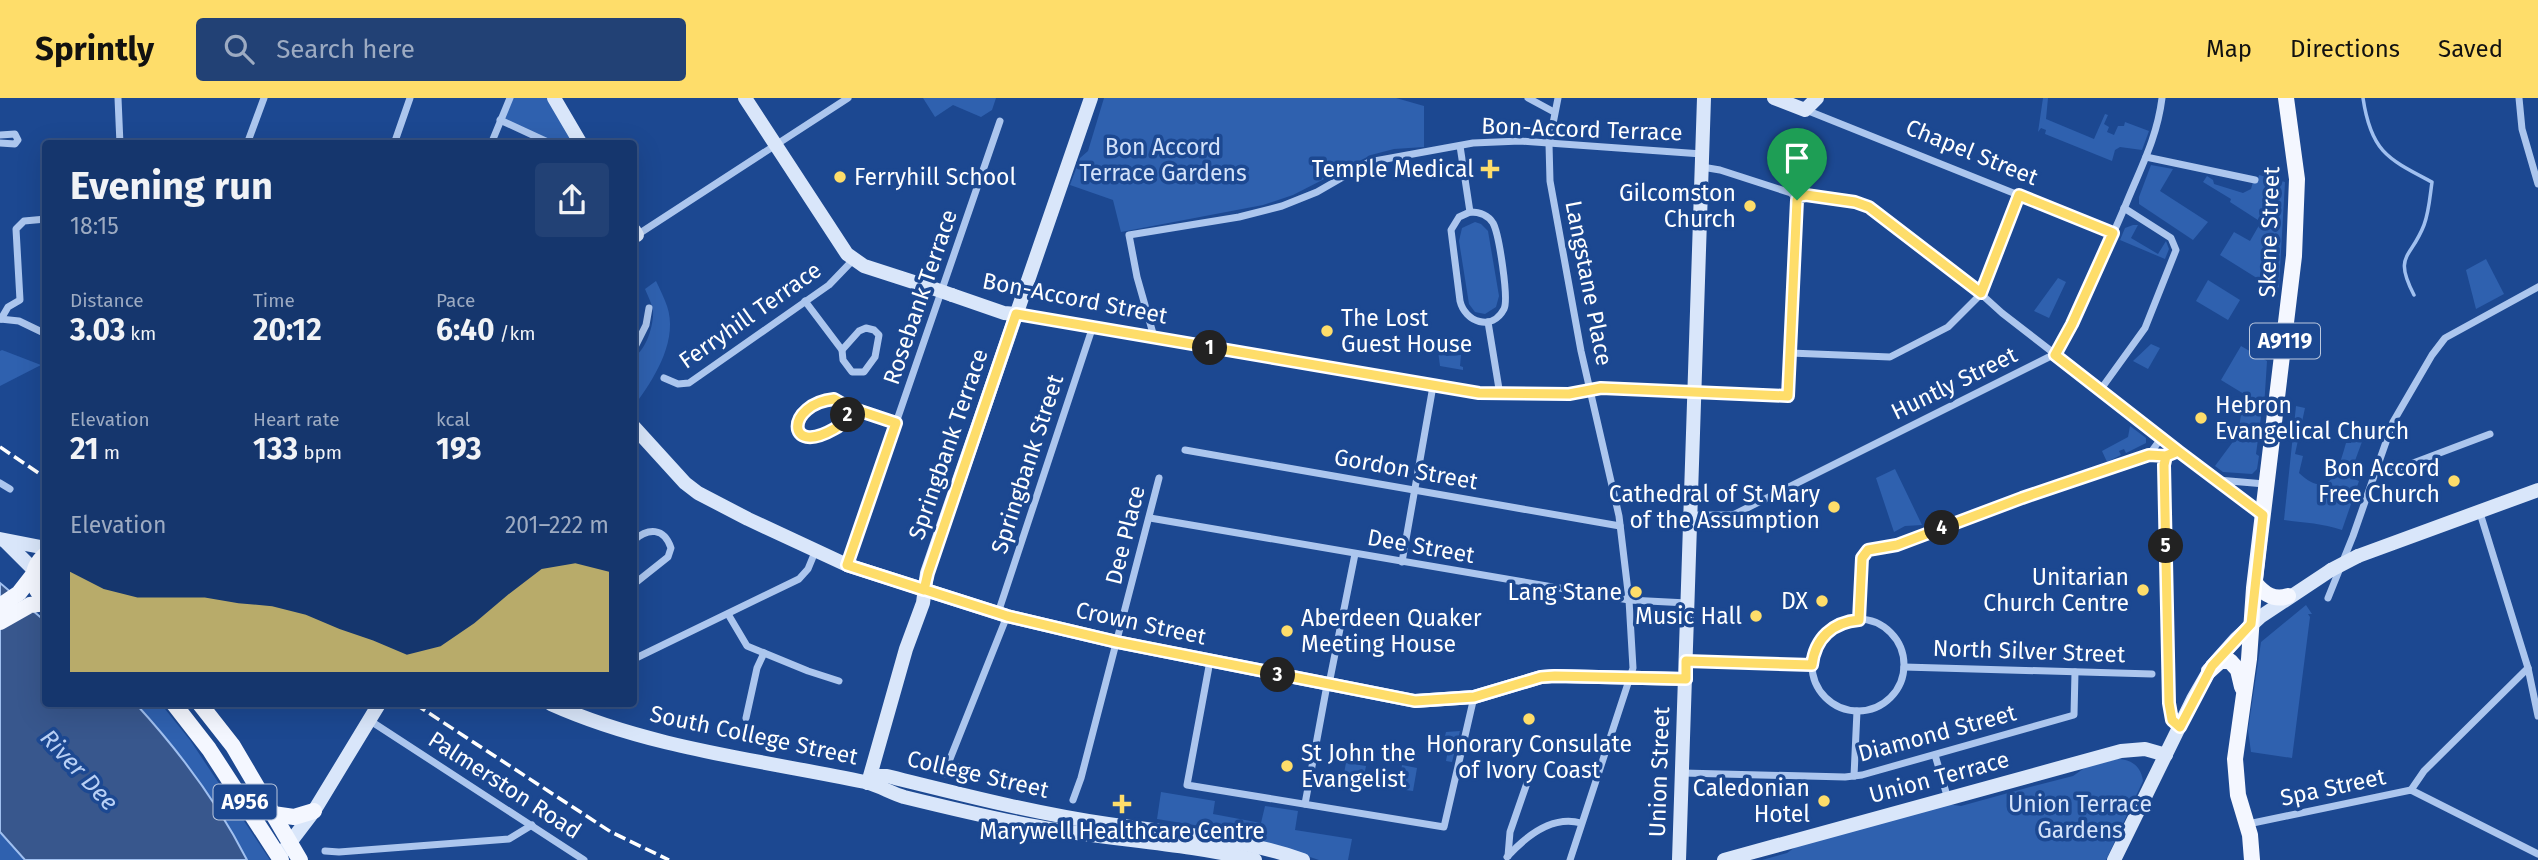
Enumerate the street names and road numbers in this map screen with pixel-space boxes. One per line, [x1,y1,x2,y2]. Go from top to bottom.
street label: Bon-Accord Terrace [1481,111,1683,147]
street label: Chapel Street [1902,113,2043,191]
street label: Skene Street [2253,165,2285,298]
street label: Langstane Place [1559,198,1619,368]
street label: Rosebank Terrace [877,206,963,388]
street label: Ferryhill Terrace [673,256,827,374]
street label: Bon-Accord Street [980,266,1171,330]
road number: A9119 [2250,324,2320,358]
street label: Huntly Street [1886,340,2022,426]
street label: Springbank Terrace [902,345,994,543]
street label: Springbank Street [985,370,1069,557]
street label: Gordon Street [1332,443,1481,496]
street label: Dee Place [1099,482,1151,588]
street label: Dee Street [1365,523,1477,569]
street label: Crown Street [1073,596,1209,651]
street label: North Silver Street [1932,634,2126,668]
street label: Diamond Street [1855,698,2020,768]
street label: South College Street [648,699,861,771]
street label: Union Street [1643,706,1675,838]
street label: Palmerston Road [423,725,587,845]
street label: College Street [905,744,1052,804]
street label: Union Terrace [1866,745,2012,809]
street label: Spa Street [2278,762,2389,812]
road number: A956 [214,784,276,820]

